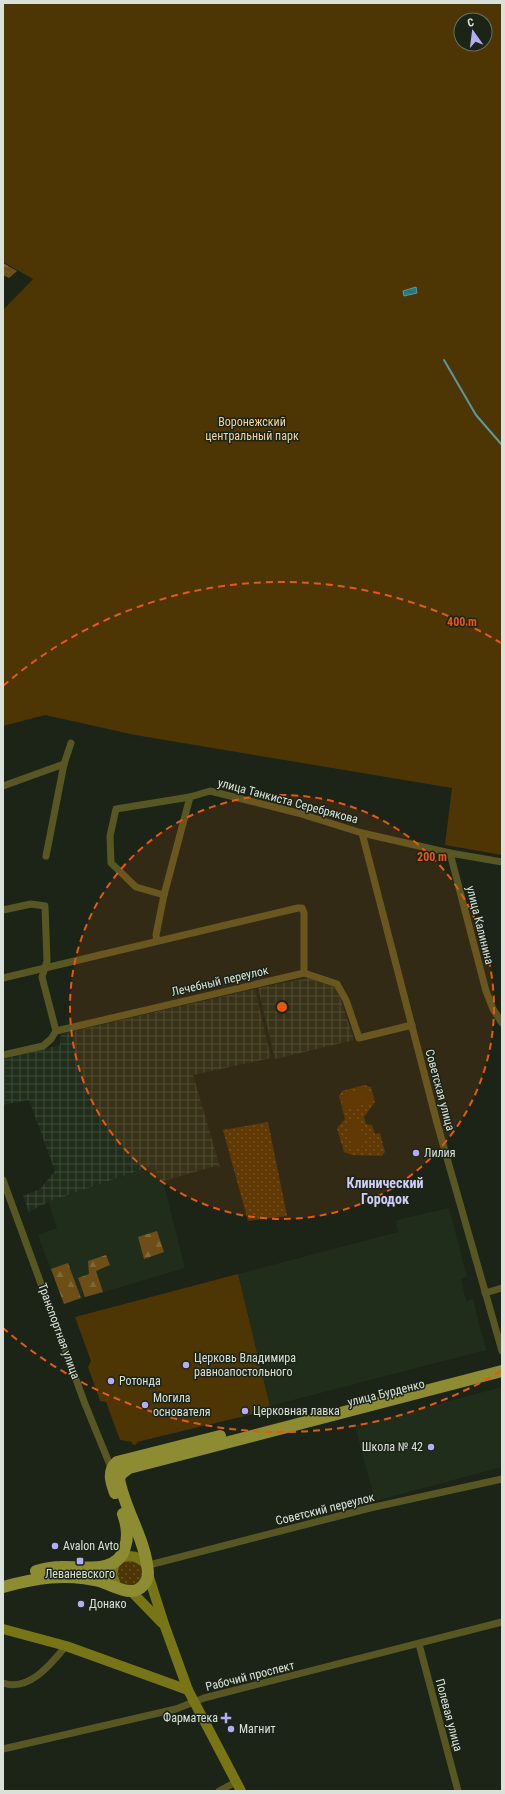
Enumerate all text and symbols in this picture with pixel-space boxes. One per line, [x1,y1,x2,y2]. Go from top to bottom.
north arrow [453,12,493,52]
text: С [466,16,475,30]
park label: Воронежский центральный парк [205,415,299,443]
text: 400 m [447,615,477,629]
street label: улица Танкиста Серебрякова [216,776,360,827]
text: 200 m [417,850,447,864]
street label: улица Калинина [463,884,497,966]
street label: Лечебный переулок [170,963,270,999]
centre of rings [275,1000,289,1014]
street label: Советская улица [422,1048,458,1132]
place label: Лилия [424,1146,456,1160]
marker: Лилия [411,1148,421,1158]
district label: Клинический Городок [347,1175,423,1207]
street label: Транспортная улица [35,1281,83,1381]
place label: Церковь Владимира равноапостольного [194,1351,296,1379]
marker: Церковь Владимира равноапостольного [181,1360,191,1370]
place label: Ротонда [119,1374,161,1388]
marker: Ротонда [106,1376,116,1386]
street label: улица Бурденко [346,1377,426,1409]
place label: Могила основателя [153,1391,211,1419]
marker: Могила основателя [140,1400,150,1410]
place label: Церковная лавка [253,1404,340,1418]
marker: Церковная лавка [240,1406,250,1416]
place label: Школа № 42 [362,1440,423,1454]
marker: Школа № 42 [426,1442,436,1452]
street label: Советский переулок [274,1490,376,1528]
place label: Avalon Avto [63,1539,119,1553]
marker: Avalon Avto [50,1541,60,1551]
marker: Леваневского [75,1556,85,1566]
place label: Леваневского [45,1567,115,1581]
place label: Донако [89,1597,126,1611]
marker: Донако [76,1599,86,1609]
street label: Рабочий проспект [204,1658,296,1694]
street label: Полевая улица [433,1677,465,1753]
place label: Фарматека [163,1711,218,1725]
marker: Фарматека [221,1713,231,1723]
place label: Магнит [239,1722,276,1736]
marker: Магнит [226,1724,236,1734]

